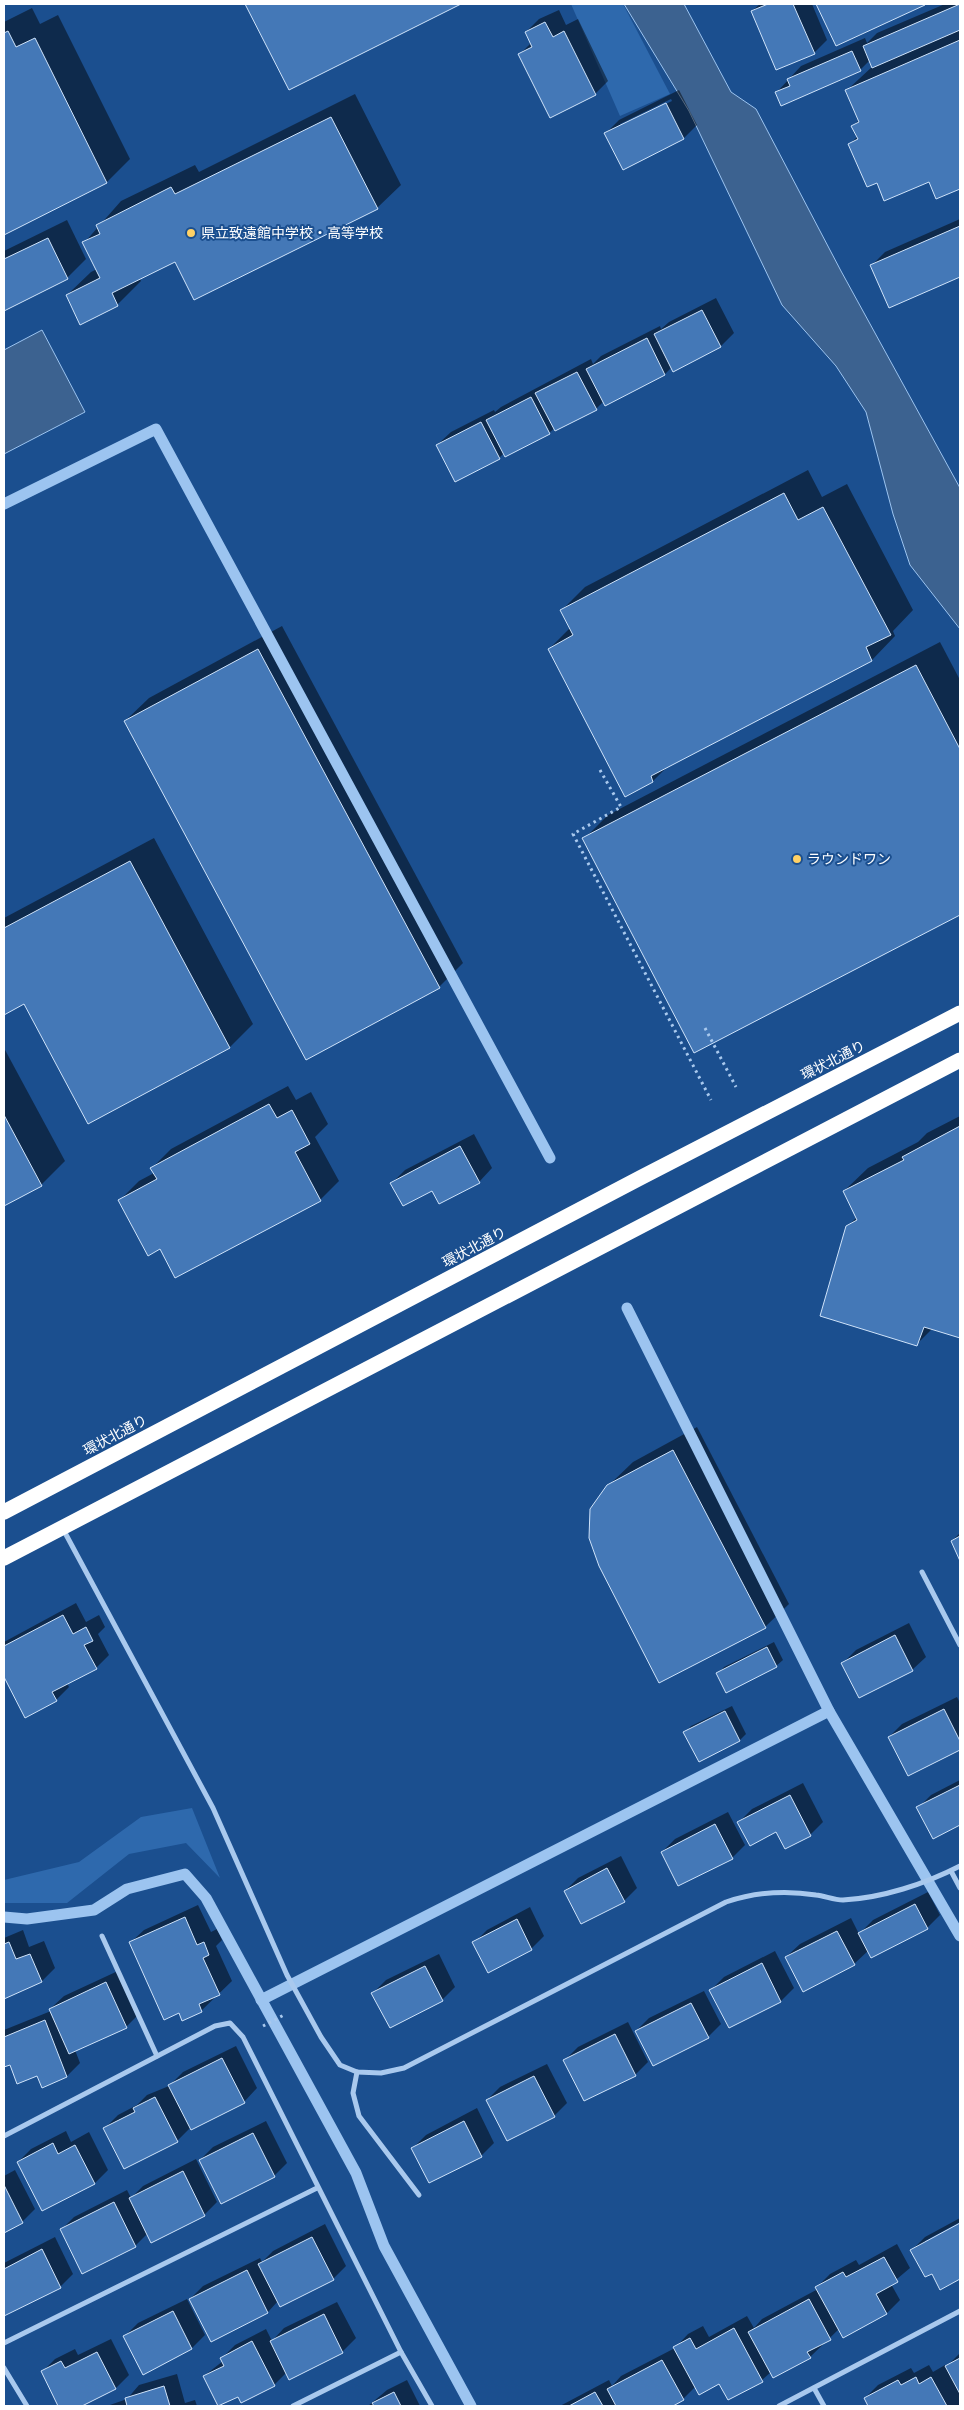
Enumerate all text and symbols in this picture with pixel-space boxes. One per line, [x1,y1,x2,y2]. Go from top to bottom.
place label: 県立致遠館中学校・高等学校 [201,225,383,241]
marker: 県立致遠館中学校・高等学校 [185,227,197,239]
place label: ラウンドワン [807,851,891,867]
marker: ラウンドワン [791,853,803,865]
street label: 環状北通り [798,1037,868,1083]
street label: 環状北通り [439,1224,509,1270]
street label: 環状北通り [80,1412,150,1458]

